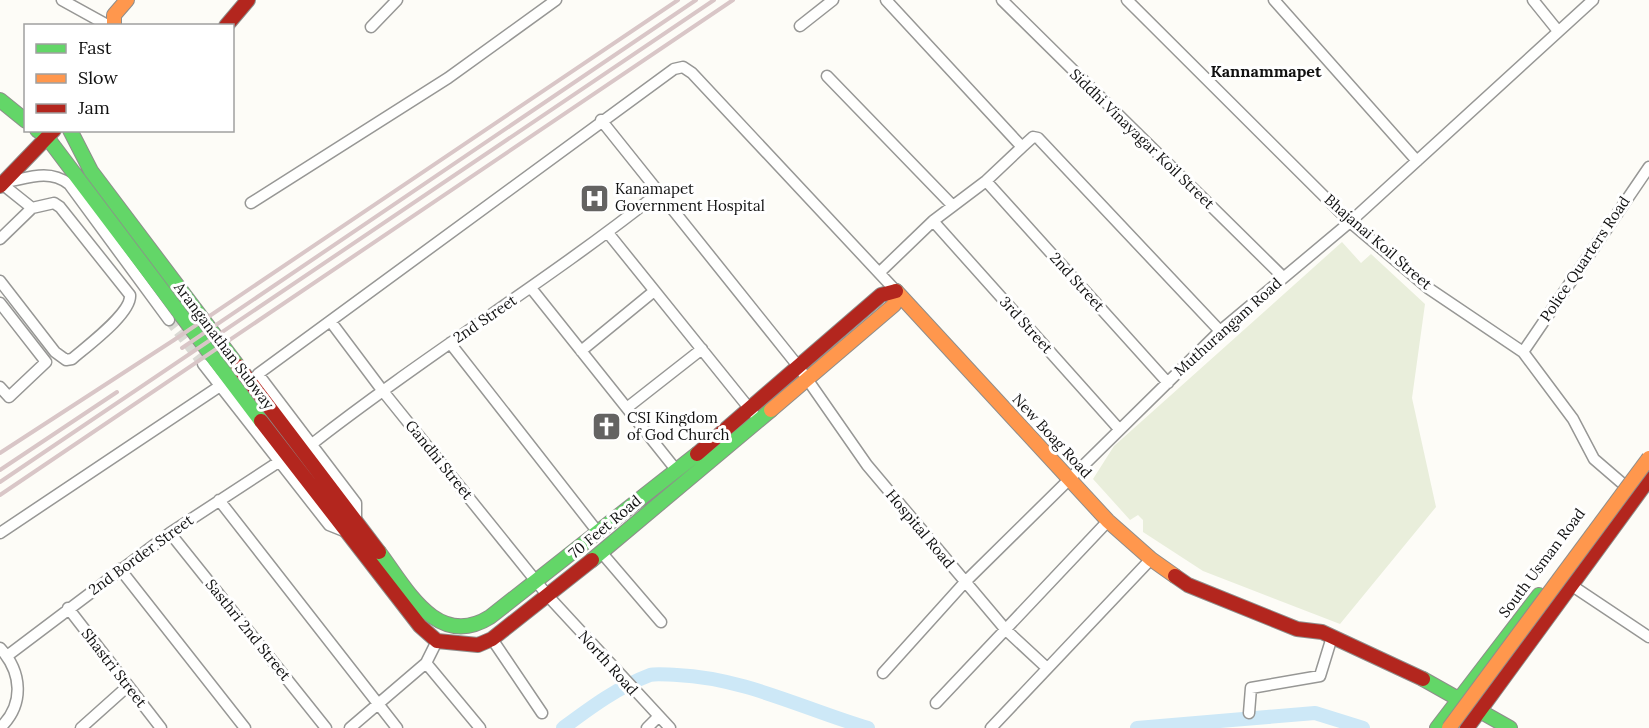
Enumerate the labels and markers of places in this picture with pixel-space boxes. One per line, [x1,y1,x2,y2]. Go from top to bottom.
place label: Kanamapet Government Hospital [615,179,765,215]
hospital icon: Kanamapet Government Hospital [578,182,610,214]
place label: CSI Kingdom of God Church [627,408,730,444]
church icon: CSI Kingdom of God Church [590,411,622,443]

